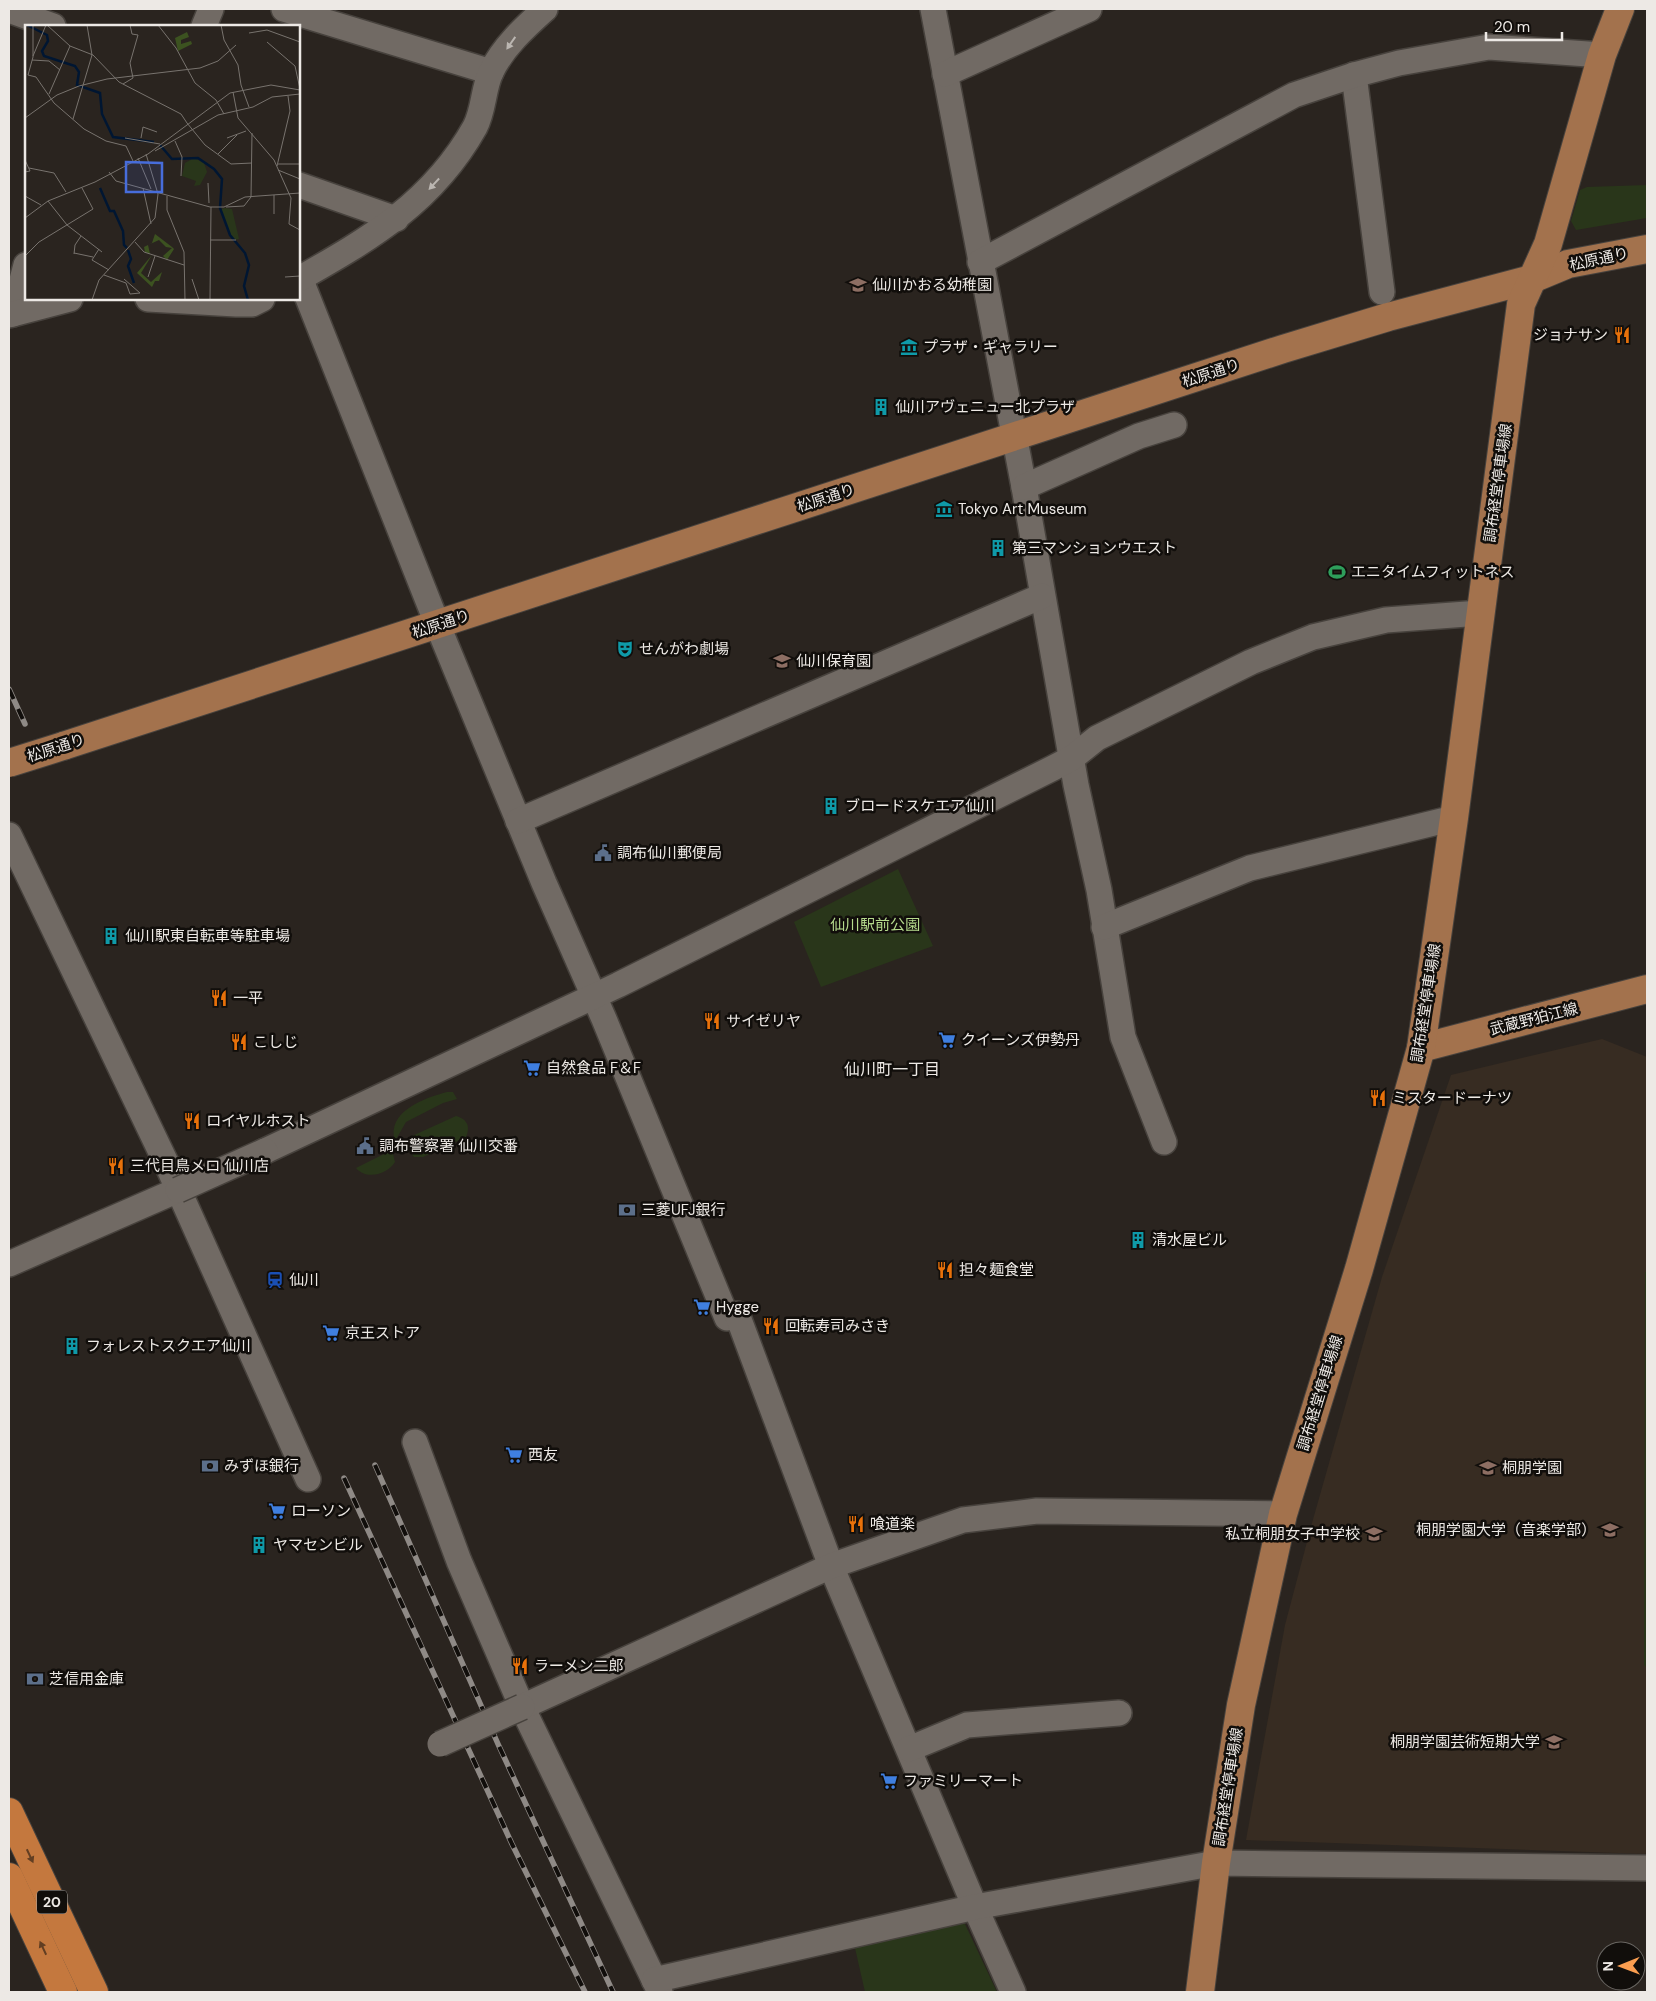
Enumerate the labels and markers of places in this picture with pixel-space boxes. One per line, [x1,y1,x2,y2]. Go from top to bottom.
school or university icon: 仙川かおる幼稚園 [848,275,868,295]
place label: 仙川かおる幼稚園 [872,275,992,295]
place label: ジョナサン [1533,325,1608,345]
restaurant icon: ジョナサン [1612,325,1632,345]
museum icon: プラザ・ギャラリー [899,337,919,357]
place label: プラザ・ギャラリー [923,337,1058,357]
building icon: 仙川アヴェニュー北プラザ [871,397,891,417]
place label: 仙川アヴェニュー北プラザ [895,397,1075,417]
museum icon: Tokyo Art Museum [934,499,954,519]
place label: Tokyo Art Museum [958,499,1087,519]
building icon: 第三マンションウエスト [988,538,1008,558]
place label: 第三マンションウエスト [1012,538,1177,558]
sports icon: エニタイムフィットネス [1327,562,1347,582]
place label: エニタイムフィットネス [1351,562,1515,582]
theatre icon: せんがわ劇場 [615,639,635,659]
place label: せんがわ劇場 [639,639,729,659]
school or university icon: 仙川保育園 [772,651,792,671]
place label: 仙川保育園 [796,651,871,671]
building icon: ブロードスケエア仙川 [821,796,841,816]
place label: ブロードスケエア仙川 [845,796,995,816]
public building icon: 調布仙川郵便局 [593,843,613,863]
place label: 調布仙川郵便局 [617,843,722,863]
building icon: 仙川駅東自転車等駐車場 [101,926,121,946]
place label: 仙川駅東自転車等駐車場 [125,926,290,946]
restaurant icon: 一平 [209,988,229,1008]
place label: 一平 [233,988,263,1008]
restaurant icon: サイゼリヤ [702,1011,722,1031]
place label: サイゼリヤ [726,1011,801,1031]
supermarket icon: クイーンズ伊勢丹 [937,1030,957,1050]
place label: クイーンズ伊勢丹 [961,1030,1080,1050]
restaurant icon: こしじ [229,1032,249,1052]
place label: こしじ [253,1032,298,1052]
supermarket icon: 自然食品 F＆F [522,1058,542,1078]
place label: 自然食品 F＆F [546,1058,641,1078]
restaurant icon: ミスタードーナツ [1368,1088,1388,1108]
place label: ミスタードーナツ [1392,1088,1512,1108]
restaurant icon: ロイヤルホスト [182,1111,202,1131]
place label: ロイヤルホスト [206,1111,311,1131]
public building icon: 調布警察署 仙川交番 [355,1136,375,1156]
place label: 調布警察署 仙川交番 [379,1136,518,1156]
restaurant icon: 三代目鳥メロ 仙川店 [106,1156,126,1176]
place label: 三代目鳥メロ 仙川店 [130,1156,269,1176]
bank icon: 三菱UFJ銀行 [617,1200,637,1220]
place label: 三菱UFJ銀行 [641,1200,726,1220]
building icon: 清水屋ビル [1128,1230,1148,1250]
place label: 清水屋ビル [1152,1230,1227,1250]
restaurant icon: 担々麺食堂 [935,1260,955,1280]
place label: 担々麺食堂 [959,1260,1034,1280]
station icon: 仙川 [265,1270,285,1290]
place label: 仙川 [289,1270,319,1290]
supermarket icon: Hygge [692,1297,712,1317]
place label: Hygge [716,1297,759,1317]
restaurant icon: 回転寿司みさき [761,1316,781,1336]
place label: 回転寿司みさき [785,1316,890,1336]
supermarket icon: 京王ストア [321,1323,341,1343]
place label: 京王ストア [345,1323,420,1343]
building icon: フォレストスクエア仙川 [62,1336,82,1356]
place label: フォレストスクエア仙川 [86,1336,251,1356]
supermarket icon: 西友 [504,1445,524,1465]
place label: 西友 [528,1445,558,1465]
bank icon: みずほ銀行 [200,1456,220,1476]
place label: みずほ銀行 [224,1456,299,1476]
school or university icon: 桐朋学園 [1478,1458,1498,1478]
place label: 桐朋学園 [1502,1458,1562,1478]
supermarket icon: ローソン [267,1501,287,1521]
place label: ローソン [291,1501,351,1521]
restaurant icon: 喰道楽 [846,1514,866,1534]
place label: 喰道楽 [870,1514,915,1534]
place label: 桐朋学園大学（音楽学部） [1416,1520,1596,1540]
school or university icon: 桐朋学園大学（音楽学部） [1600,1520,1620,1540]
place label: 私立桐朋女子中学校 [1225,1524,1360,1544]
school or university icon: 私立桐朋女子中学校 [1364,1524,1384,1544]
building icon: ヤマセンビル [249,1535,269,1555]
place label: ヤマセンビル [273,1535,363,1555]
restaurant icon: ラーメン二郎 [510,1656,530,1676]
place label: ラーメン二郎 [534,1656,623,1676]
bank icon: 芝信用金庫 [25,1669,45,1689]
place label: 芝信用金庫 [49,1669,124,1689]
place label: 桐朋学園芸術短期大学 [1390,1732,1540,1752]
school or university icon: 桐朋学園芸術短期大学 [1544,1732,1564,1752]
supermarket icon: ファミリーマート [879,1771,899,1791]
place label: ファミリーマート [903,1771,1023,1791]

